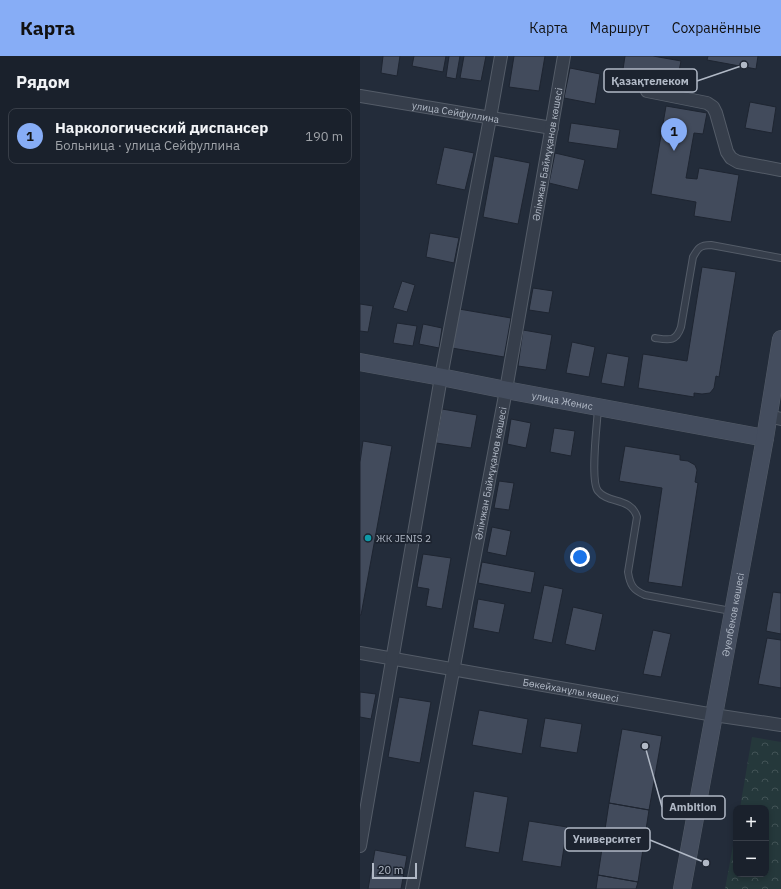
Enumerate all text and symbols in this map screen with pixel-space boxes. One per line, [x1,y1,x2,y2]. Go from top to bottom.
text: Карта [20,16,75,40]
text: Карта [529,19,568,37]
text: Маршрут [590,19,650,37]
text: Сохранённые [672,19,761,37]
callout: Қазақтелеком [604,69,697,92]
text: Рядом [16,71,70,93]
text: Қазақтелеком [611,74,689,88]
street label: Әлімжан Баймұқанов көшесі [529,87,565,222]
street label: улица Сейфуллина [411,99,501,126]
text: Наркологический диспансер [55,118,268,137]
pin: 1 [661,118,687,151]
text: 1 [26,128,34,145]
text: 190 m [305,128,343,145]
text: Больница · улица Сейфуллина [55,137,240,154]
street label: улица Женис [531,389,594,413]
street label: Әлімжан Баймұқанов көшесі [472,406,510,541]
place label: ЖК JENIS 2 [376,532,431,545]
marker: ЖК JENIS 2 [363,533,373,543]
your location [570,547,590,567]
street label: Әуелбеков көшесі [719,572,747,658]
street label: Бөкейханұлы көшесі [522,676,620,705]
callout: Ambition [662,796,725,819]
text: Ambition [669,800,717,814]
map controls [733,805,769,877]
button: + [733,805,769,841]
callout: Университет [565,828,650,851]
text: Университет [573,832,642,846]
button: − [733,841,769,877]
scale bar [372,861,417,880]
text: 20 m [378,863,403,877]

